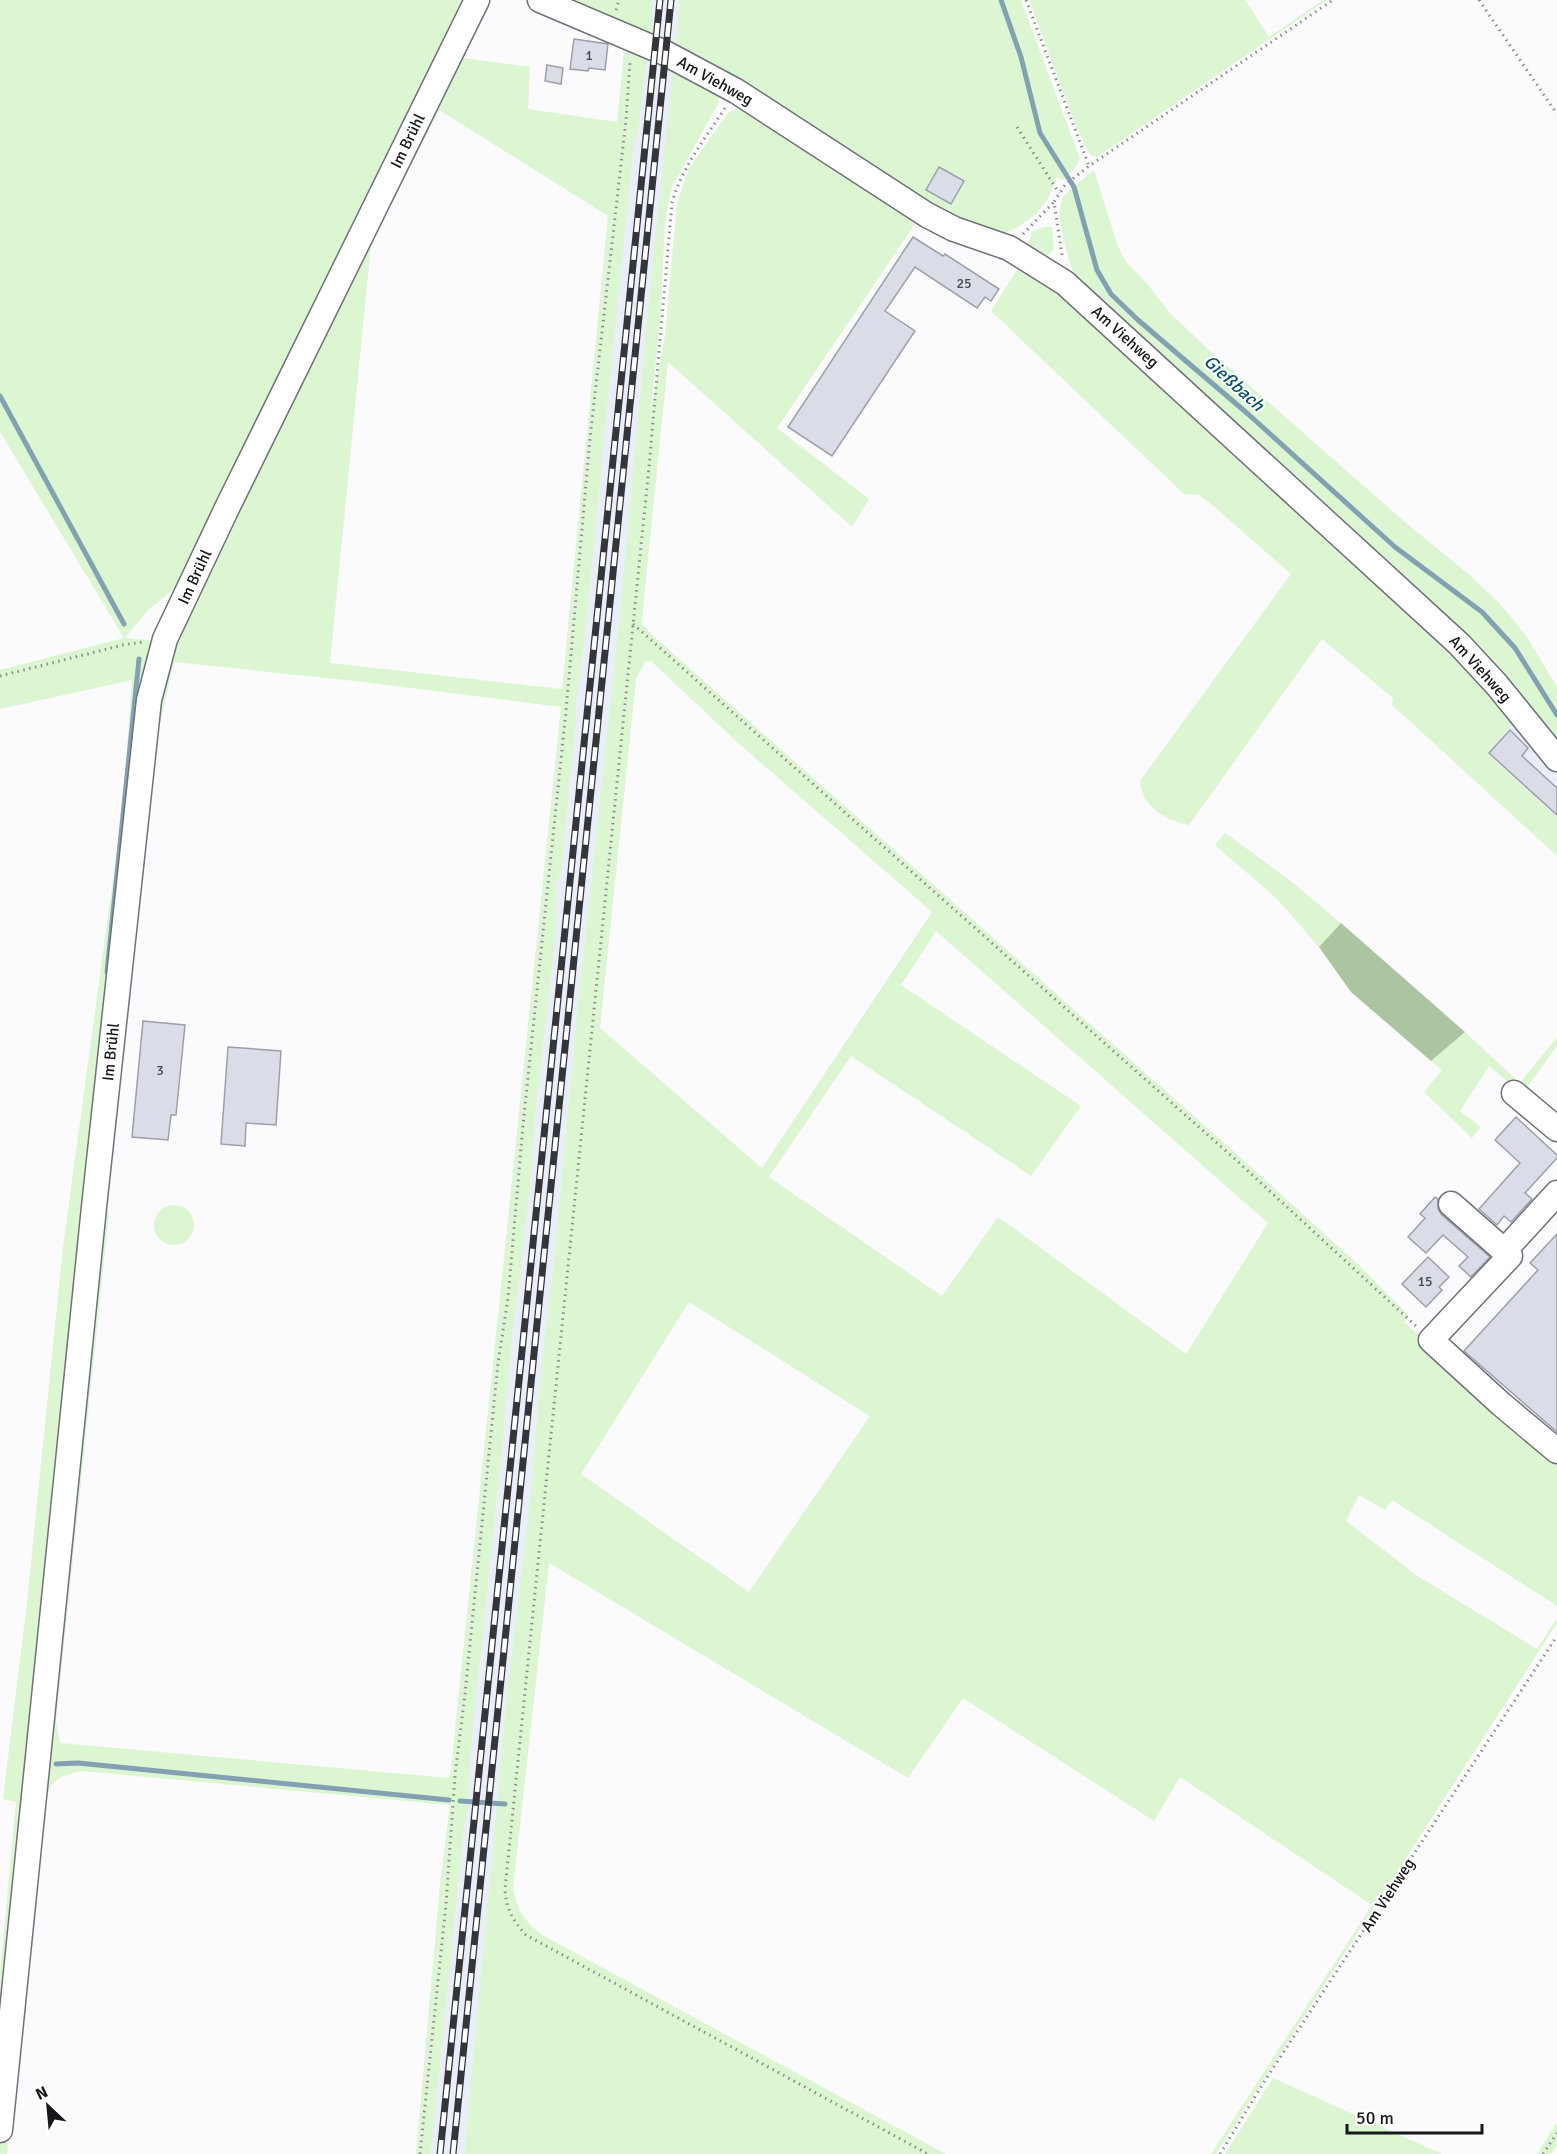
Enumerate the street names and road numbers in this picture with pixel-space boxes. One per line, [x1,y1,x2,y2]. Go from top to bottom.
street label: Am Viehweg [673,52,757,110]
street label: Im Brühl [386,110,430,172]
street label: Am Viehweg [1087,302,1163,372]
street label: Im Brühl [174,546,217,608]
street label: Am Viehweg [1445,631,1515,707]
street label: Im Brühl [98,1022,124,1082]
street label: Am Viehweg [1357,1854,1419,1936]

